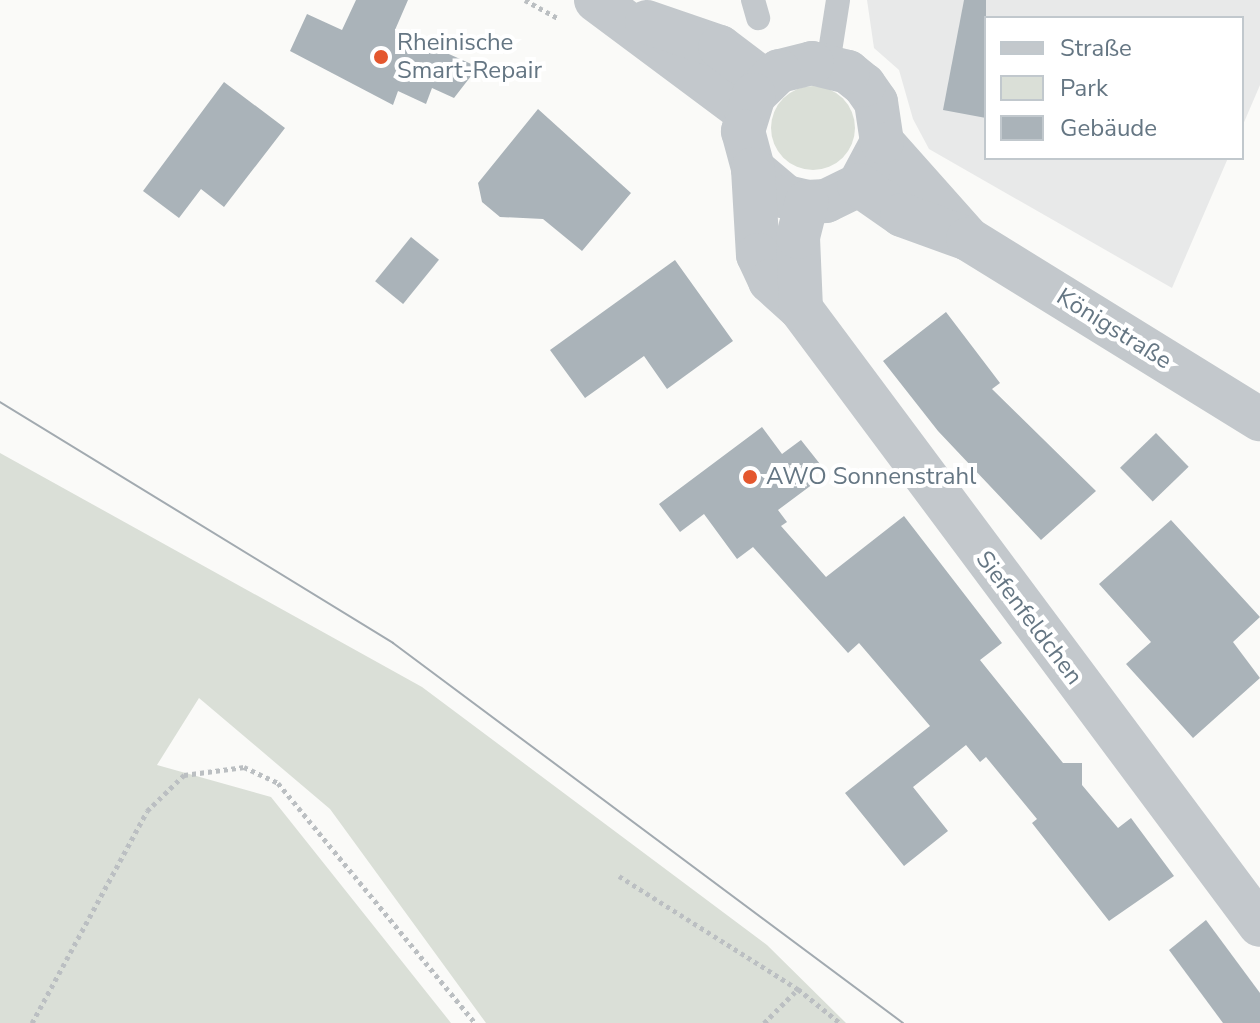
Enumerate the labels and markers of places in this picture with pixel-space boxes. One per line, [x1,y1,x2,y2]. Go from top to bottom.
place label: Rheinische Smart-Repair [397,29,542,85]
marker: Rheinische Smart-Repair [372,48,390,66]
place label: AWO Sonnenstrahl [766,463,976,491]
marker: AWO Sonnenstrahl [741,468,759,486]

